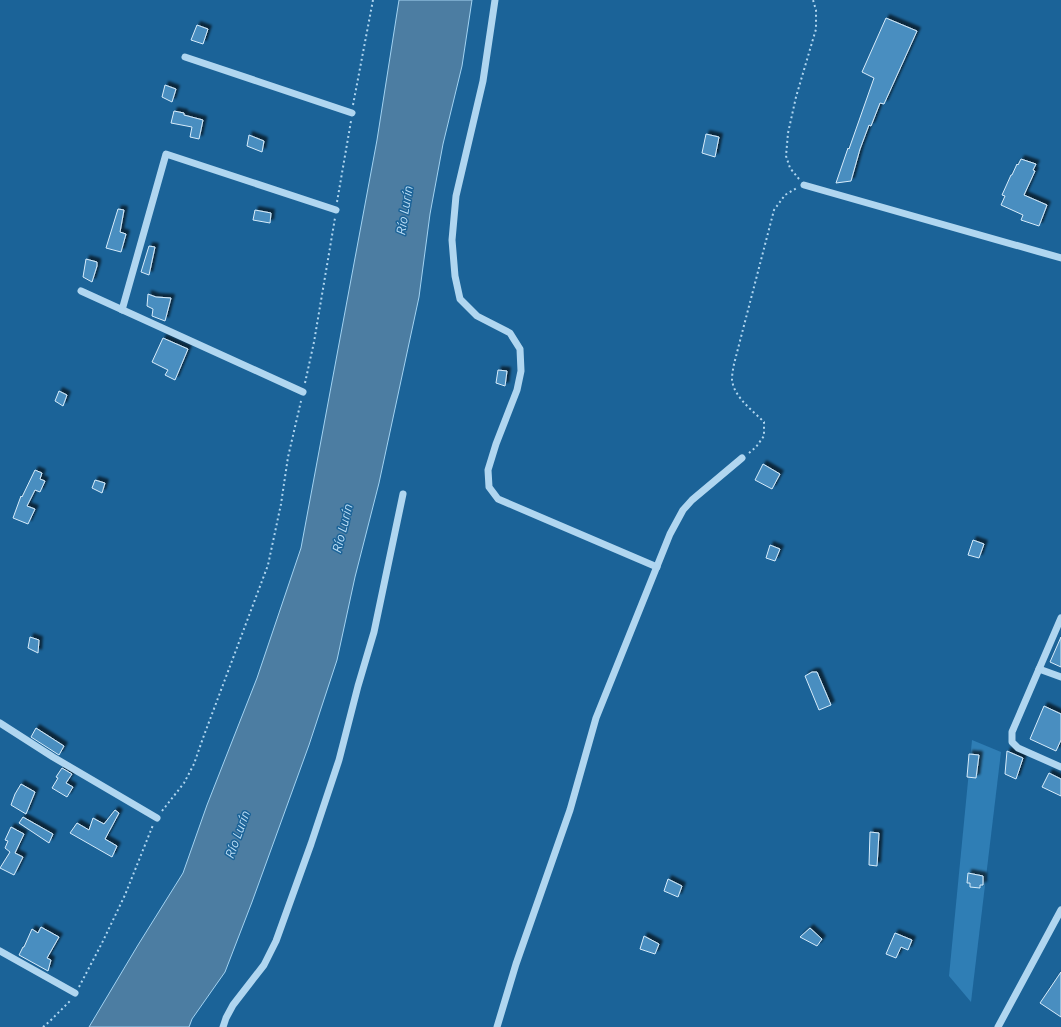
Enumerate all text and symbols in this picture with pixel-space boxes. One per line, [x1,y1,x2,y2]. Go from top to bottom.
water label: Río Lurín [393,184,415,236]
water label: Río Lurín [329,502,355,554]
water label: Río Lurín [222,808,252,860]

